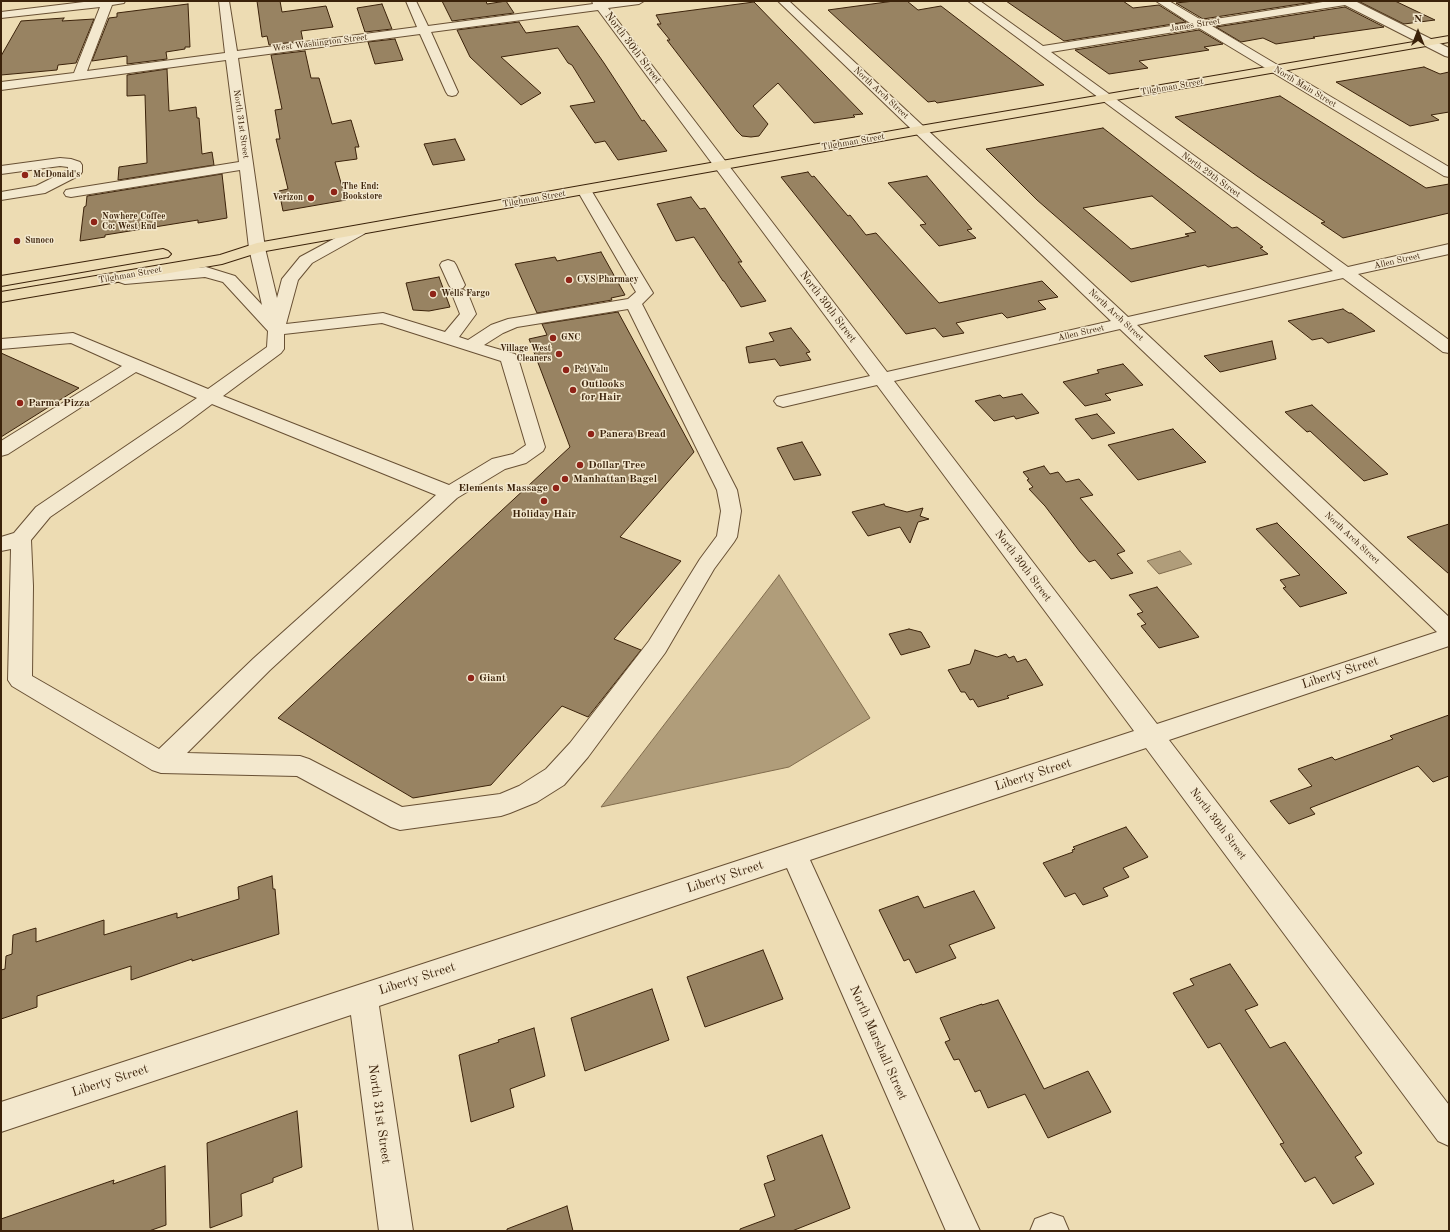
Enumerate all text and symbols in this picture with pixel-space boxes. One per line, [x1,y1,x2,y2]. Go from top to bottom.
street label: North 30th Street [602,10,664,86]
north arrow [1398,12,1438,52]
text: N [1414,14,1422,25]
street label: James Street [1169,16,1221,34]
street label: West Washington Street [272,32,368,54]
street label: North Main Street [1272,64,1338,110]
street label: North Arch Street [851,65,911,121]
street label: Tilghman Street [1140,76,1204,98]
street label: North 31st Street [231,89,251,159]
street label: Tilghman Street [821,131,885,153]
street label: North 29th Street [1179,150,1243,200]
marker: McDonald's [20,170,30,180]
place label: McDonald's [33,170,80,180]
place label: The End: Bookstore [342,182,382,203]
marker: The End: Bookstore [329,187,339,197]
street label: Tilghman Street [502,188,566,210]
place label: Verizon [272,193,303,203]
marker: Verizon [306,193,316,203]
place label: Nowhere Coffee Co: West End [102,212,165,233]
marker: Nowhere Coffee Co: West End [89,217,99,227]
marker: Sunoco [12,236,22,246]
place label: Sunoco [25,236,54,246]
street label: Allen Street [1373,250,1421,272]
street label: Tilghman Street [98,264,162,286]
street label: North 30th Street [797,269,859,345]
marker: CVS Pharmacy [564,275,574,285]
place label: CVS Pharmacy [577,275,639,285]
street label: North Arch Street [1086,287,1146,343]
marker: Wells Fargo [428,289,438,299]
place label: Wells Fargo [441,289,490,299]
street label: Allen Street [1057,322,1105,344]
marker: GNC [548,333,558,343]
place label: GNC [561,333,580,343]
place label: Village West Cleaners [500,344,551,365]
marker: Village West Cleaners [554,349,564,359]
marker: Pet Valu [561,365,571,375]
place label: Pet Valu [574,365,608,375]
place label: Outlooks for Hair [581,377,624,403]
marker: Outlooks for Hair [568,385,578,395]
place label: Parma Pizza [28,396,90,410]
marker: Parma Pizza [15,398,25,408]
place label: Panera Bread [599,427,666,441]
marker: Panera Bread [586,429,596,439]
place label: Dollar Tree [588,458,645,472]
marker: Dollar Tree [575,460,585,470]
place label: Manhattan Bagel [573,472,657,486]
marker: Manhattan Bagel [560,474,570,484]
place label: Elements Massage [458,481,548,495]
marker: Elements Massage [551,483,561,493]
marker: Holiday Hair [539,496,549,506]
place label: Holiday Hair [512,507,576,521]
street label: North Arch Street [1322,510,1382,566]
street label: North 30th Street [992,528,1054,604]
street label: Liberty Street [1300,653,1380,693]
place label: Giant [479,671,506,685]
marker: Giant [466,673,476,683]
street label: Liberty Street [993,755,1073,795]
street label: North 30th Street [1187,786,1249,862]
street label: Liberty Street [685,857,765,897]
street label: Liberty Street [377,959,457,999]
street label: North Marshall Street [846,983,910,1103]
street label: Liberty Street [70,1061,150,1101]
street label: North 31st Street [364,1063,394,1165]

